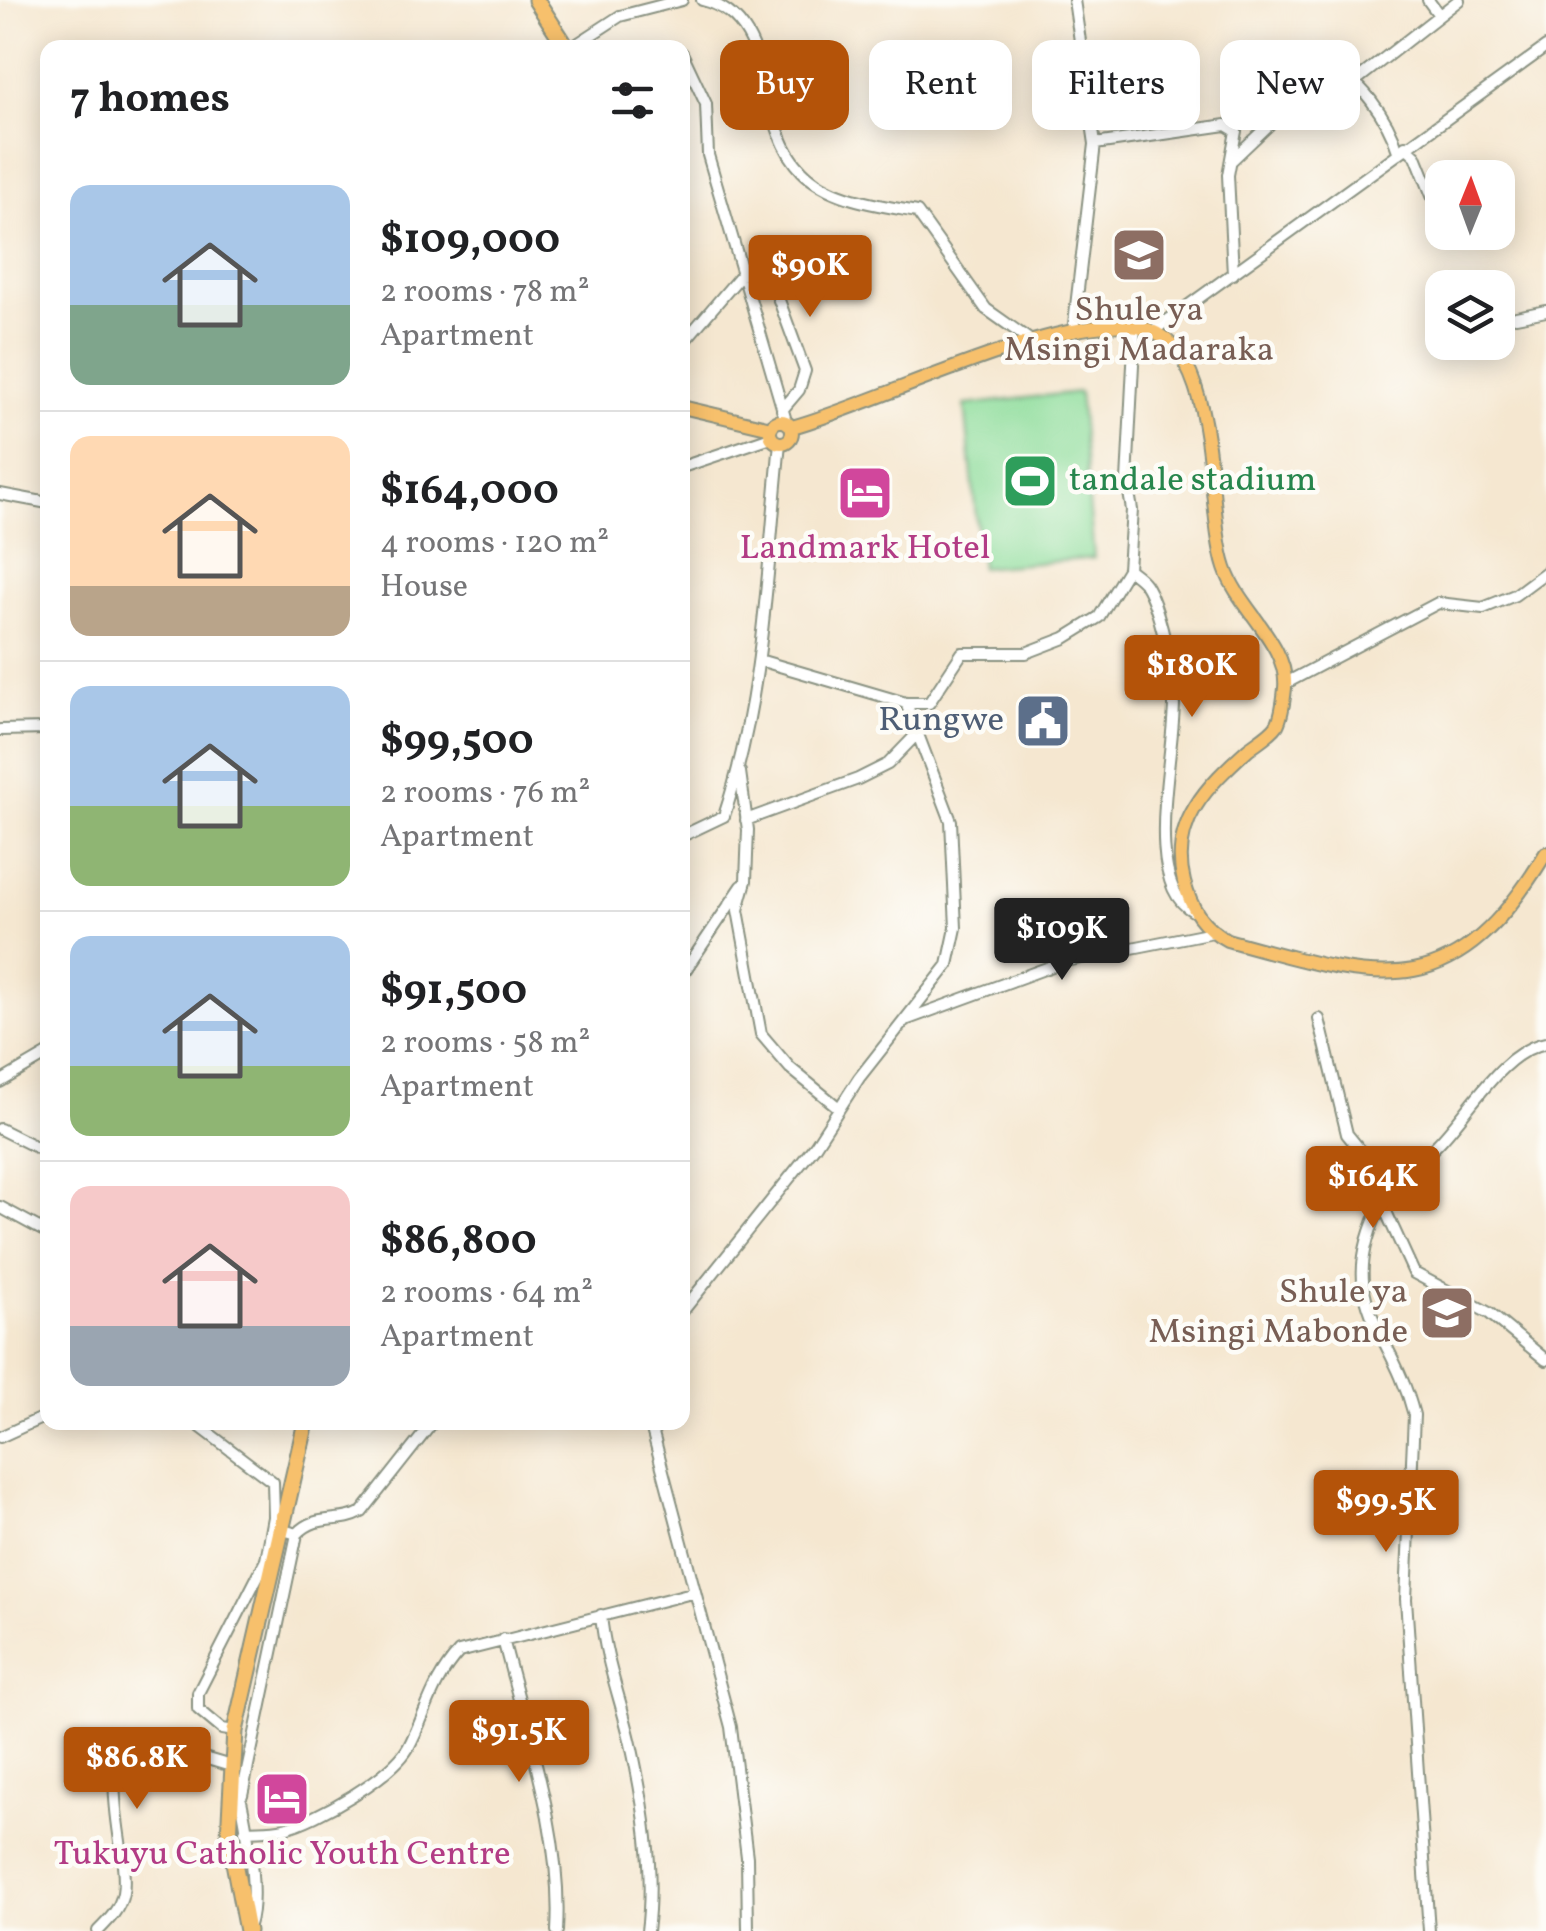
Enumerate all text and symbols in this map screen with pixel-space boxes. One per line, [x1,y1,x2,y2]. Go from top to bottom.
chip: Buy [720,40,849,130]
chip: Rent [869,40,1012,130]
chip: Filters [1032,40,1200,130]
chip: New [1220,40,1360,130]
text: 7 homes [70,71,230,130]
icon: filters [605,73,660,128]
north arrow [1425,160,1515,250]
map controls [1425,160,1515,360]
text: $109,000 [380,212,560,271]
icon: home [150,225,270,345]
school or university icon: Shule ya Msingi Madaraka [1109,225,1169,285]
pin: $90K [751,235,869,320]
text: $90K [771,245,849,289]
button: layers [1425,270,1515,360]
text: 2 rooms · 78 m² [380,271,590,315]
place label: Shule ya Msingi Madaraka [1004,287,1274,375]
text: Apartment [380,315,534,359]
sports icon: tandale stadium [1000,451,1060,511]
place label: tandale stadium [1069,457,1317,505]
text: $164,000 [380,463,559,522]
hotel icon: Landmark Hotel [835,463,895,523]
icon: home [150,476,270,596]
text: 4 rooms · 120 m² [380,522,609,566]
place label: Landmark Hotel [740,525,990,573]
text: House [380,566,468,610]
pin: $180K [1122,635,1262,720]
text: $180K [1146,645,1238,689]
public building icon: Rungwe [1013,691,1073,751]
place label: Rungwe [878,697,1004,745]
text: $99,500 [380,713,534,772]
icon: home [150,726,270,846]
text: 2 rooms · 76 m² [380,772,590,816]
text: Apartment [380,816,534,860]
pin: $109K [992,898,1132,983]
text: $109K [1016,908,1108,952]
text: $91,500 [380,963,527,1022]
icon: home [150,976,270,1096]
text: 2 rooms · 58 m² [380,1022,590,1066]
text: Apartment [380,1066,534,1110]
pin: $164K [1303,1146,1443,1231]
text: $164K [1328,1156,1418,1200]
text: $86,800 [380,1213,537,1272]
icon: home [150,1226,270,1346]
place label: Shule ya Msingi Mabonde [1149,1269,1408,1357]
text: 2 rooms · 64 m² [380,1272,593,1316]
school or university icon: Shule ya Msingi Mabonde [1417,1283,1477,1343]
text: Apartment [380,1316,534,1360]
pin: $99.5K [1305,1470,1467,1555]
text: $99.5K [1336,1480,1436,1524]
pin: $91.5K [438,1700,600,1785]
text: $91.5K [471,1710,567,1754]
pin: $86.8K [56,1727,218,1812]
text: $86.8K [86,1737,188,1781]
hotel icon: Tukuyu Catholic Youth Centre [252,1769,312,1829]
place label: Tukuyu Catholic Youth Centre [54,1831,510,1879]

